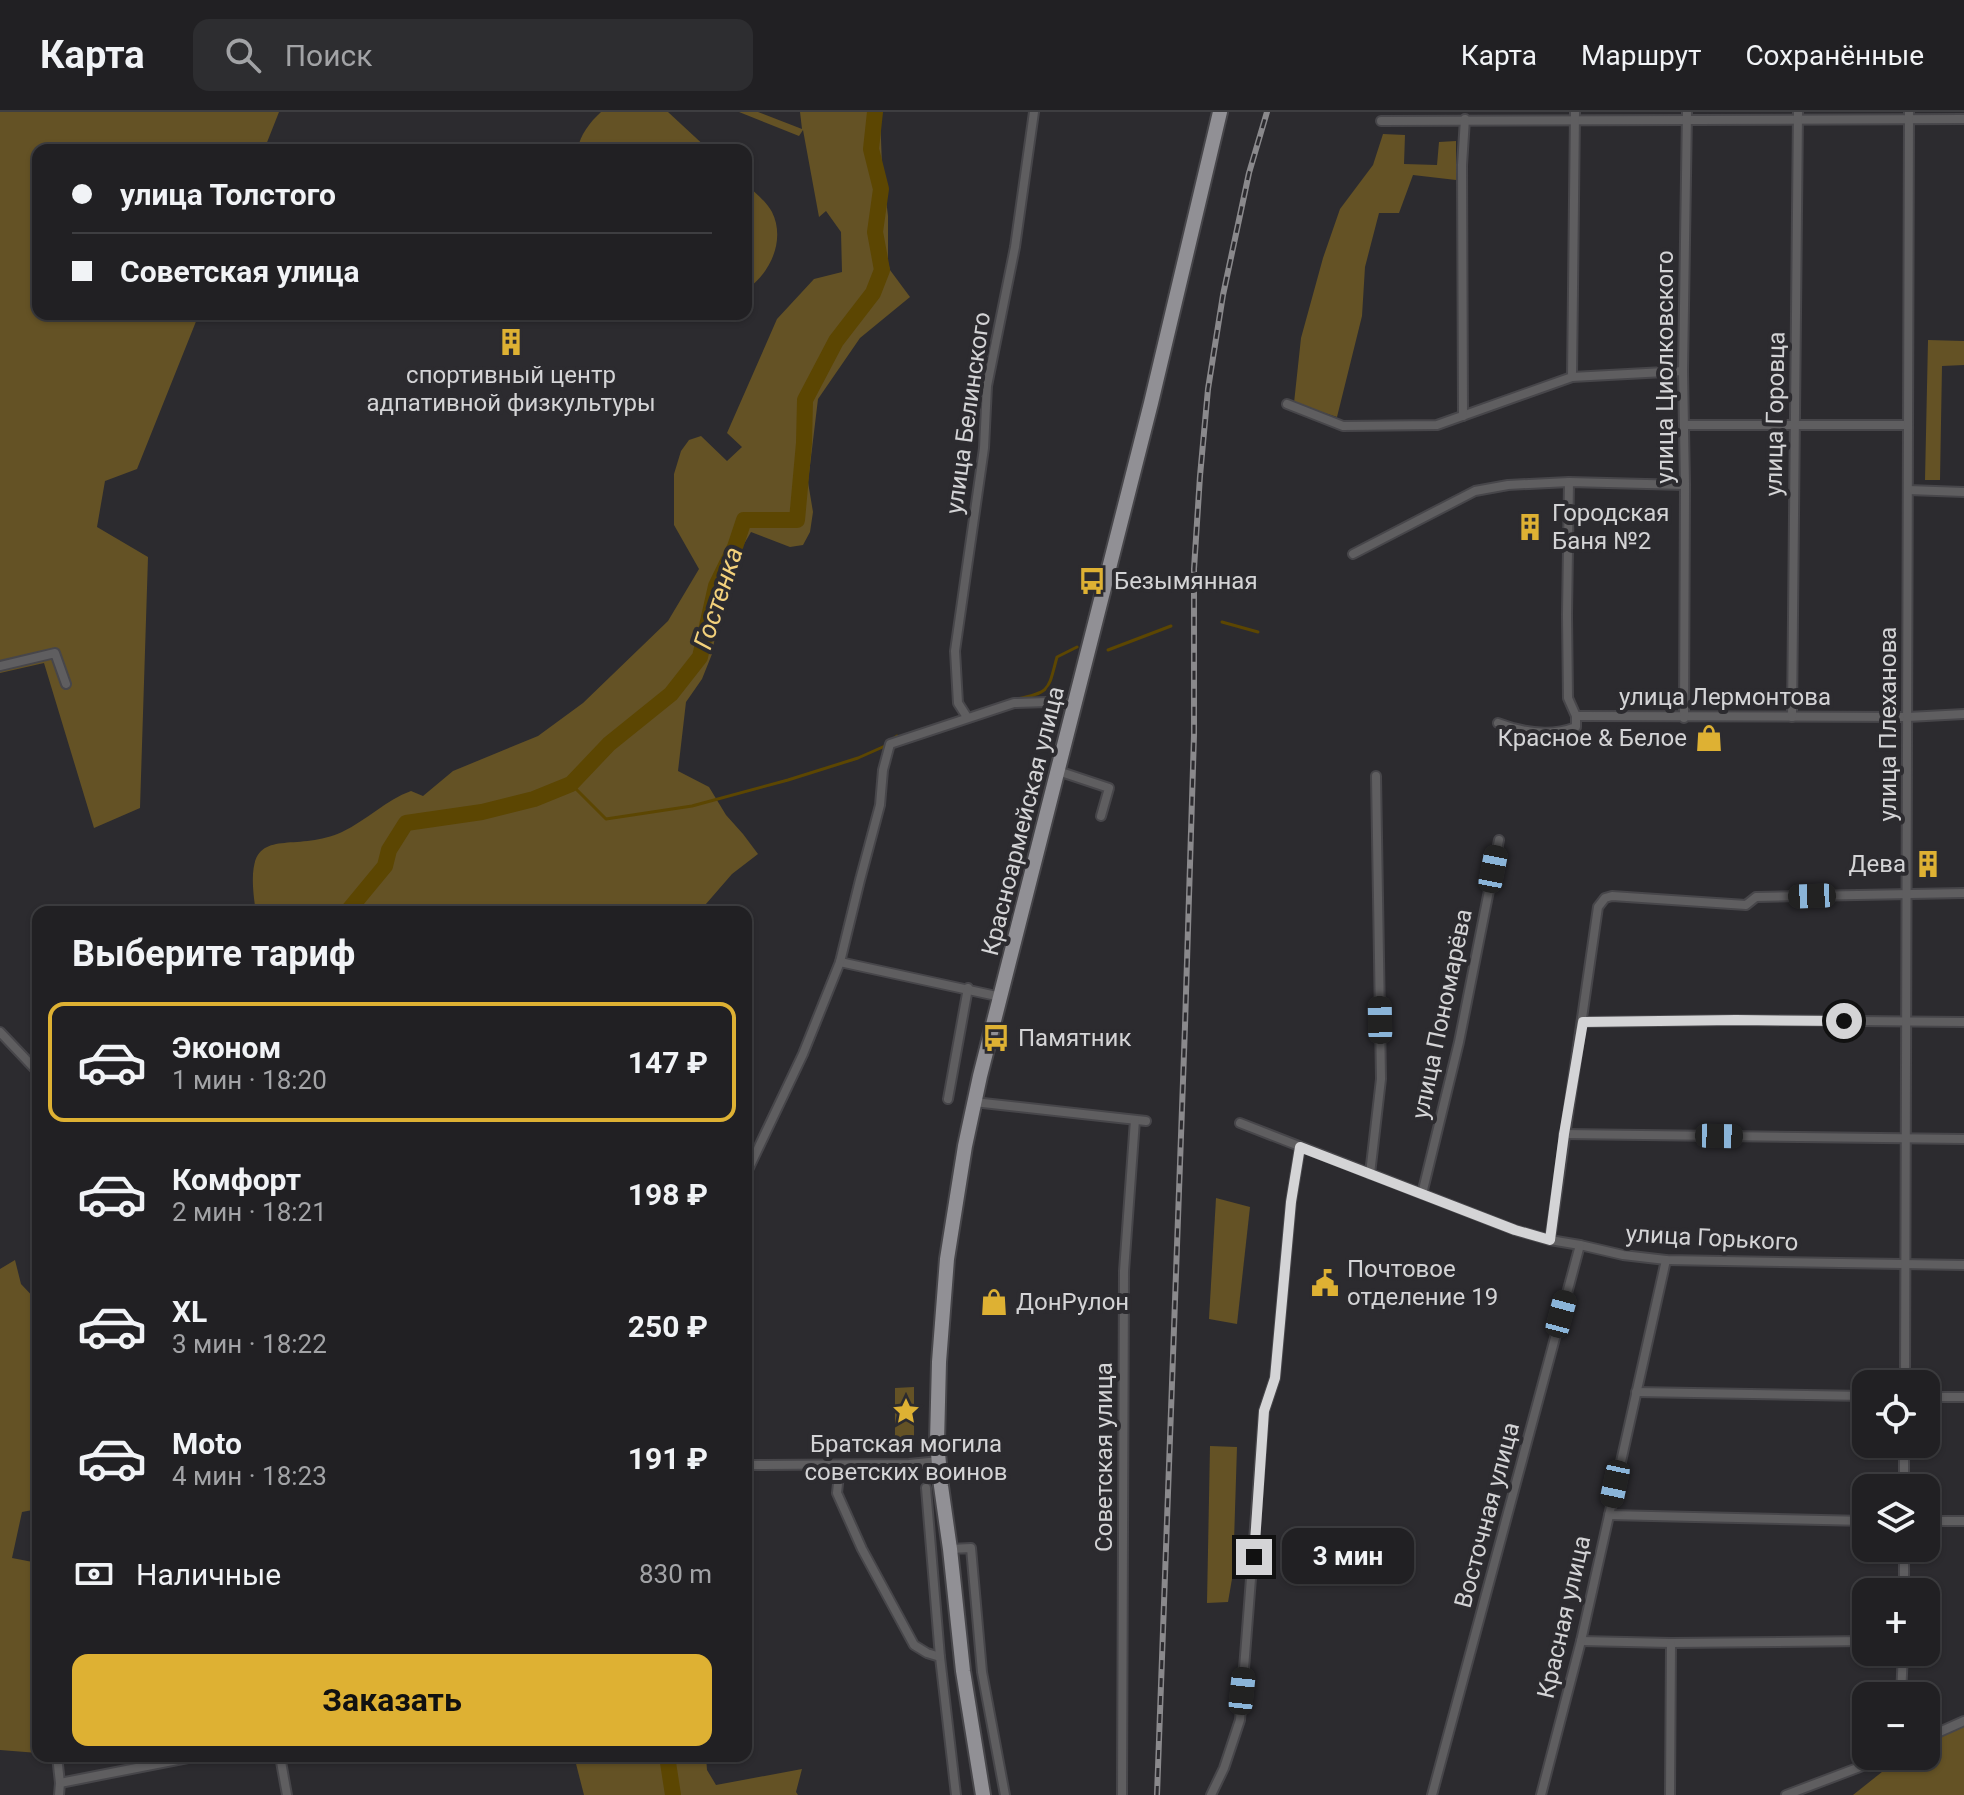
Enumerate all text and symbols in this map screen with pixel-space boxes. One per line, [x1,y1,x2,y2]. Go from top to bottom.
search box [193,19,753,91]
text: Карта [40,33,145,77]
icon: search [221,33,265,77]
text: Поиск [285,38,372,73]
text: Карта [1461,39,1537,72]
text: Маршрут [1581,39,1701,72]
text: Сохранённые [1745,39,1924,72]
text: улица Толстого [120,177,336,212]
street label: улица Циолковского [1651,250,1679,484]
text: Советская улица [120,254,359,289]
street label: улица Белинского [940,310,996,516]
building icon: спортивный центр адпативной физкультуры [496,327,526,357]
street label: улица Горовца [1760,331,1790,497]
place label: спортивный центр адпативной физкультуры [366,361,656,417]
place label: Городская Баня №2 [1552,499,1669,555]
building icon: Городская Баня №2 [1515,512,1545,542]
water label: Гостенка [687,543,749,653]
bus stop icon: Безымянная [1077,566,1107,596]
place label: Безымянная [1114,567,1258,595]
street label: улица Плеханова [1874,627,1902,821]
street label: улица Лермонтова [1619,683,1831,711]
street label: Красноармейская улица [976,684,1070,958]
shop icon: Красное & Белое [1694,723,1724,753]
place label: Красное & Белое [1498,724,1687,752]
car [1477,843,1509,895]
building icon: Дева [1913,849,1943,879]
place label: Дева [1848,850,1906,878]
car [1788,883,1836,909]
street label: улица Пономарёва [1406,906,1478,1122]
text: Выберите тариф [72,933,355,975]
car [1368,996,1392,1044]
route start [1826,1003,1862,1039]
bus stop icon: Памятник [981,1023,1011,1053]
place label: Памятник [1018,1024,1131,1052]
icon: car [76,1026,148,1098]
text: Эконом [172,1030,281,1065]
text: 147 ₽ [628,1045,708,1080]
text: 1 мин · 18:20 [172,1065,327,1095]
car [1695,1124,1743,1148]
icon: car [76,1158,148,1230]
text: Комфорт [172,1162,301,1197]
text: 198 ₽ [628,1177,708,1212]
text: 2 мин · 18:21 [172,1197,327,1227]
street label: улица Горького [1625,1219,1799,1257]
place label: Почтовое отделение 19 [1347,1255,1498,1311]
public building icon: Почтовое отделение 19 [1310,1268,1340,1298]
shop icon: ДонРулон [979,1287,1009,1317]
place label: ДонРулон [1016,1288,1129,1316]
car [1543,1288,1579,1340]
icon: car [76,1290,148,1362]
text: XL [172,1294,207,1329]
text: 250 ₽ [628,1309,708,1344]
text: 3 мин · 18:22 [172,1329,327,1359]
street label: Советская улица [1090,1362,1118,1552]
map controls [1852,1370,1940,1770]
button: locate [1852,1370,1940,1458]
place icon: Братская могила советских воинов [891,1396,921,1426]
street label: Восточная улица [1449,1419,1525,1611]
icon: car [76,1422,148,1494]
text: Moto [172,1426,242,1461]
place label: Братская могила советских воинов [805,1430,1007,1486]
text: 191 ₽ [628,1441,708,1476]
car [1598,1458,1632,1510]
text: 4 мин · 18:23 [172,1461,327,1491]
button: layers [1852,1474,1940,1562]
callout: 3 мин [1282,1529,1414,1585]
street label: Красная улица [1532,1533,1596,1701]
route end [1236,1539,1272,1575]
text: 3 мин [1313,1541,1383,1571]
icon: cash [72,1552,116,1596]
text: Наличные [136,1557,281,1592]
text: 830 m [639,1559,712,1589]
button: + [1852,1578,1940,1666]
button: Заказать [72,1654,712,1746]
car [1228,1666,1256,1716]
button: − [1852,1682,1940,1770]

